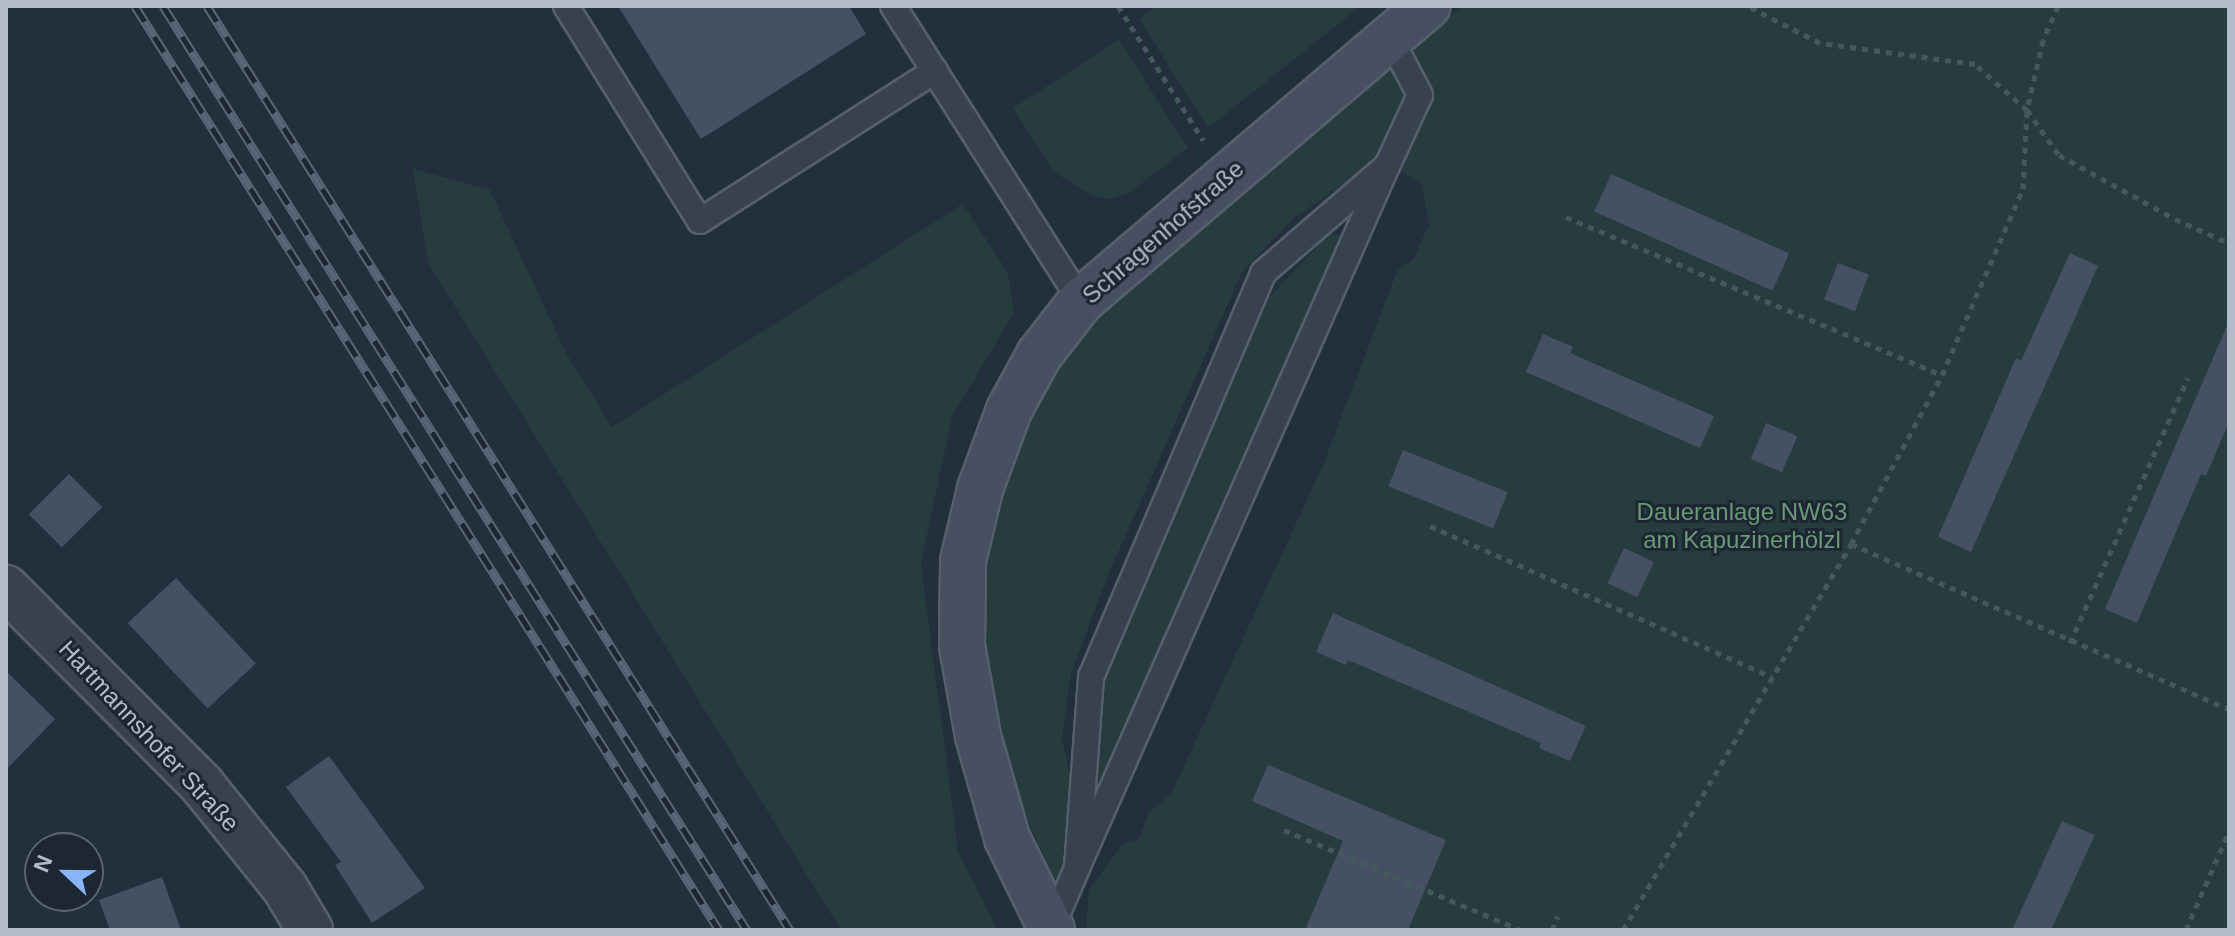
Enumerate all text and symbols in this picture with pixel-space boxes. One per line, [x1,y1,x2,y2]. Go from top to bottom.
street label: Schragenhofstraße [1077,154,1249,310]
park label: Daueranlage NW63 am Kapuzinerhölzl [1637,498,1847,554]
street label: Hartmannshofer Straße [53,634,245,838]
north arrow [24,832,104,912]
text: N [29,852,58,876]

